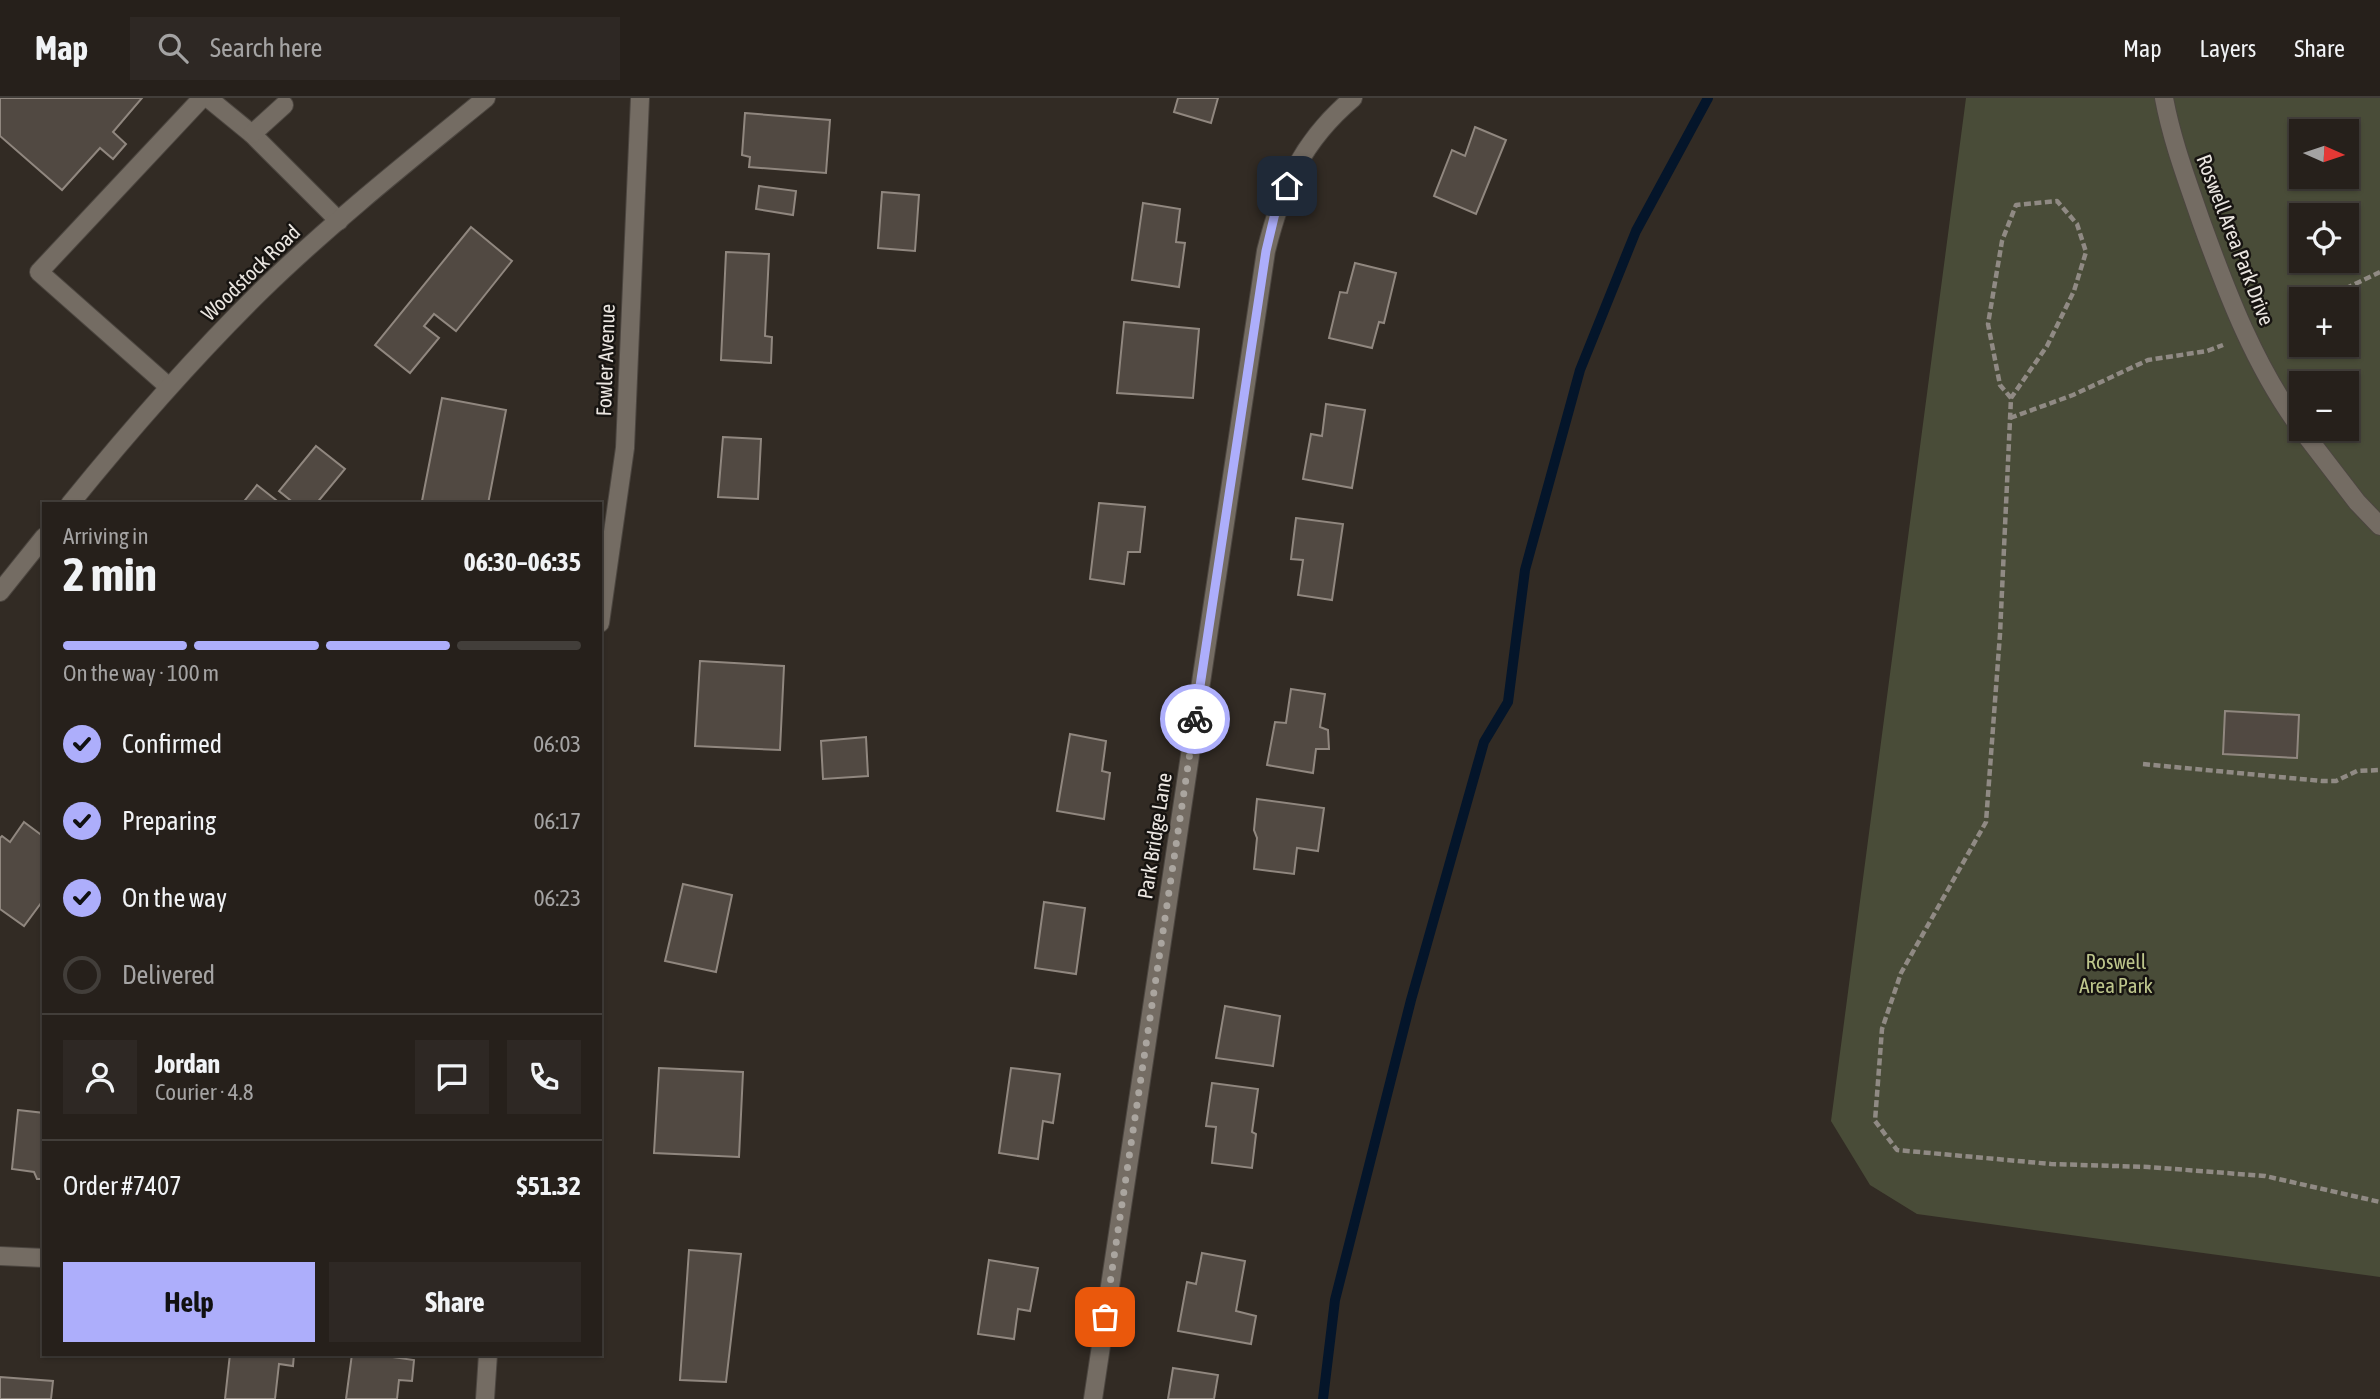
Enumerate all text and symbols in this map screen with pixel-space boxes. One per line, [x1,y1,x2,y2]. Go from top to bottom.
search box [130,17,620,80]
text: Map [35,29,88,67]
icon: search [154,29,192,67]
text: Search here [210,33,322,63]
text: Map [2123,35,2162,62]
text: Layers [2200,35,2256,62]
text: Share [2294,35,2345,62]
north arrow [2289,119,2359,189]
map controls [2289,119,2359,441]
street label: Roswell Area Park Drive [2192,151,2280,328]
pin [1257,156,1317,216]
icon: home [1268,167,1306,205]
button: locate [2289,203,2359,273]
street label: Woodstock Road [196,219,304,325]
button: + [2289,287,2359,357]
street label: Fowler Avenue [591,303,619,417]
button: − [2289,371,2359,441]
text: Arriving in [63,523,149,549]
text: 06:30–06:35 [464,547,581,577]
text: 2 min [63,548,157,601]
text: On the way · 100 m [63,660,219,686]
courier [1160,684,1230,754]
icon: bike [1176,700,1214,738]
icon: check [63,725,101,763]
text: Confirmed [122,729,222,759]
text: 06:03 [533,731,581,757]
street label: Park Bridge Lane [1132,771,1176,901]
icon: check [63,802,101,840]
text: Preparing [122,806,216,836]
text: 06:17 [534,808,581,834]
icon: check [63,879,101,917]
text: On the way [122,883,227,913]
text: 06:23 [534,885,581,911]
park label: Roswell Area Park [2079,949,2153,997]
text: Delivered [122,960,215,990]
button: person [63,1040,137,1114]
button: chat [415,1040,489,1114]
button: phone [507,1040,581,1114]
text: Jordan [155,1049,220,1079]
text: Courier · 4.8 [155,1079,254,1105]
text: Order #7407 [63,1171,182,1201]
text: $51.32 [517,1171,581,1201]
button: Help [63,1262,315,1342]
button: Share [329,1262,581,1342]
pin [1075,1287,1135,1347]
icon: bag [1086,1298,1124,1336]

